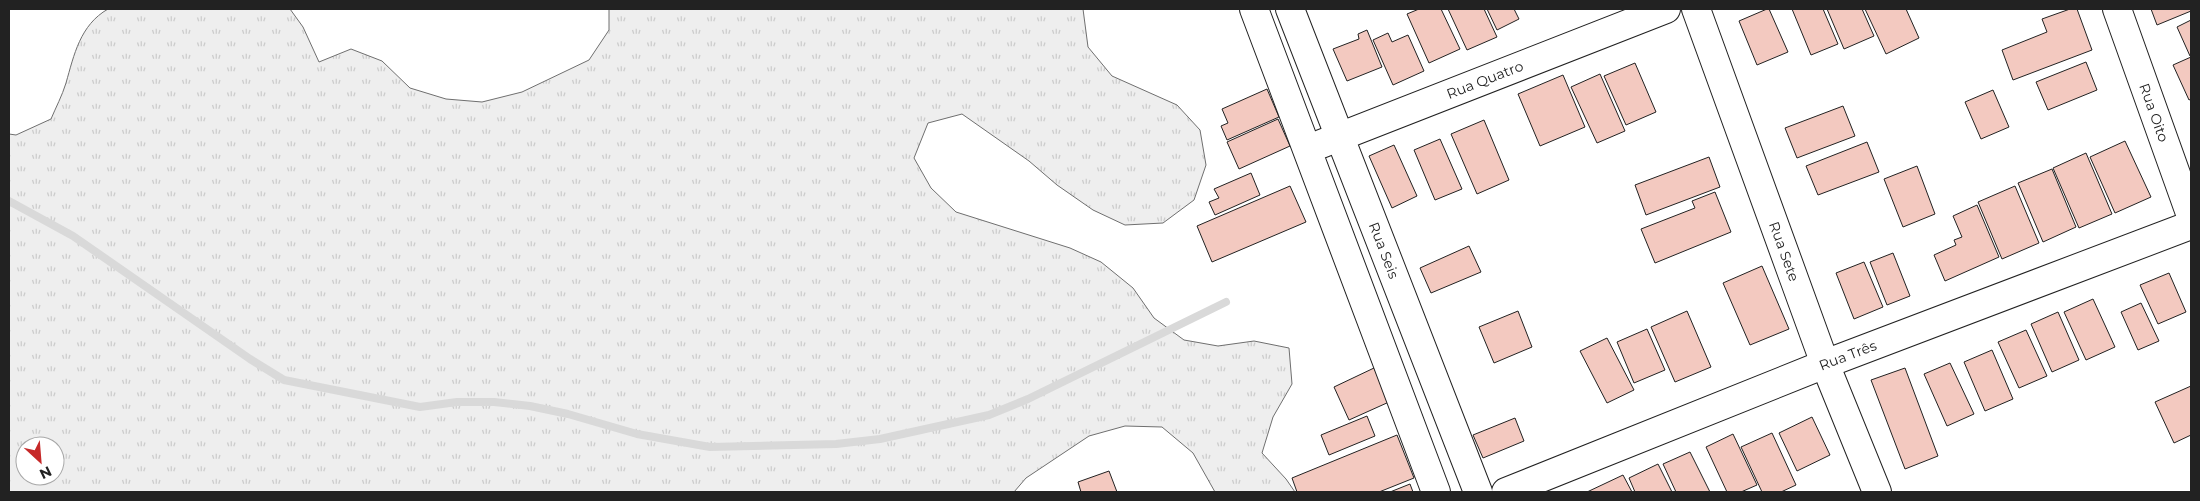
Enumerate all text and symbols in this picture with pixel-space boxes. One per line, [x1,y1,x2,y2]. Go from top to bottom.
street label: Rua Quatro [1444,57,1526,103]
street label: Rua Oito [2135,81,2173,145]
street label: Rua Sete [1765,219,1803,284]
street label: Rua Seis [1365,220,1403,281]
street label: Rua Três [1816,336,1879,374]
north arrow [15,436,65,486]
text: N [37,462,55,483]

